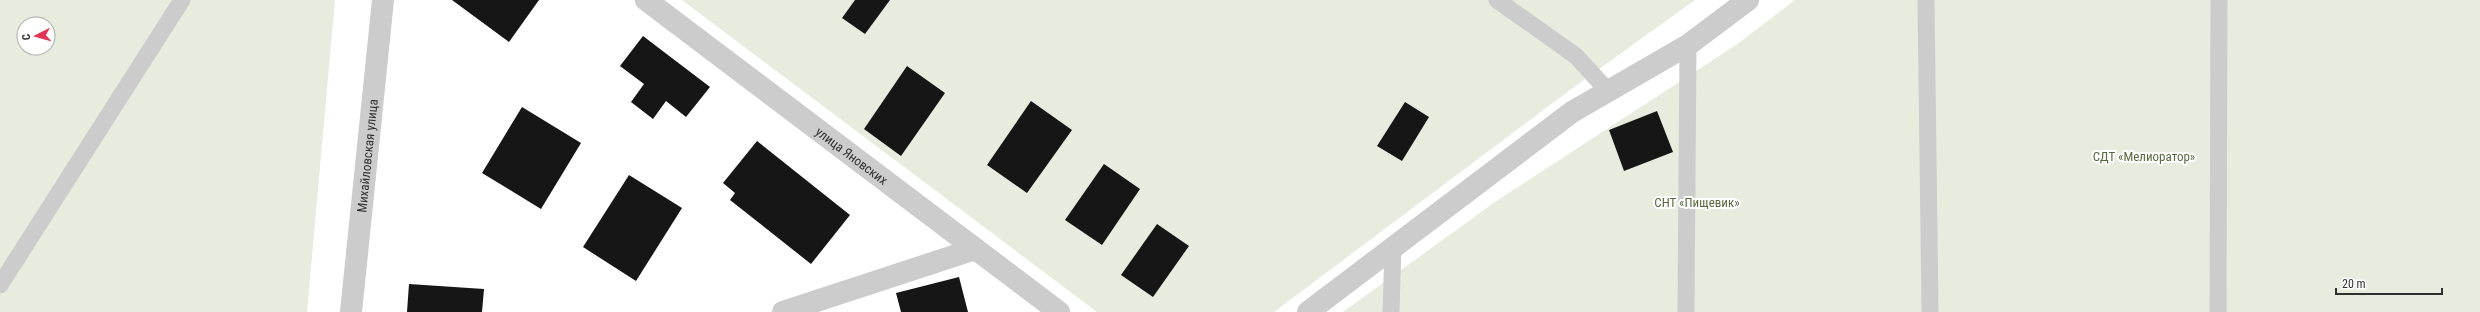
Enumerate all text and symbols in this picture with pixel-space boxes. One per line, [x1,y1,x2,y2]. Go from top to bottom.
north arrow [16,16,56,56]
text: С [20,33,33,41]
street label: Михайловская улица [354,98,381,213]
street label: улица Яновских [813,124,891,188]
park label: СДТ «Мелиоратор» [2093,149,2195,164]
park label: СНТ «Пищевик» [1654,195,1740,210]
scale bar [2336,270,2442,296]
text: 20 m [2342,277,2366,291]

